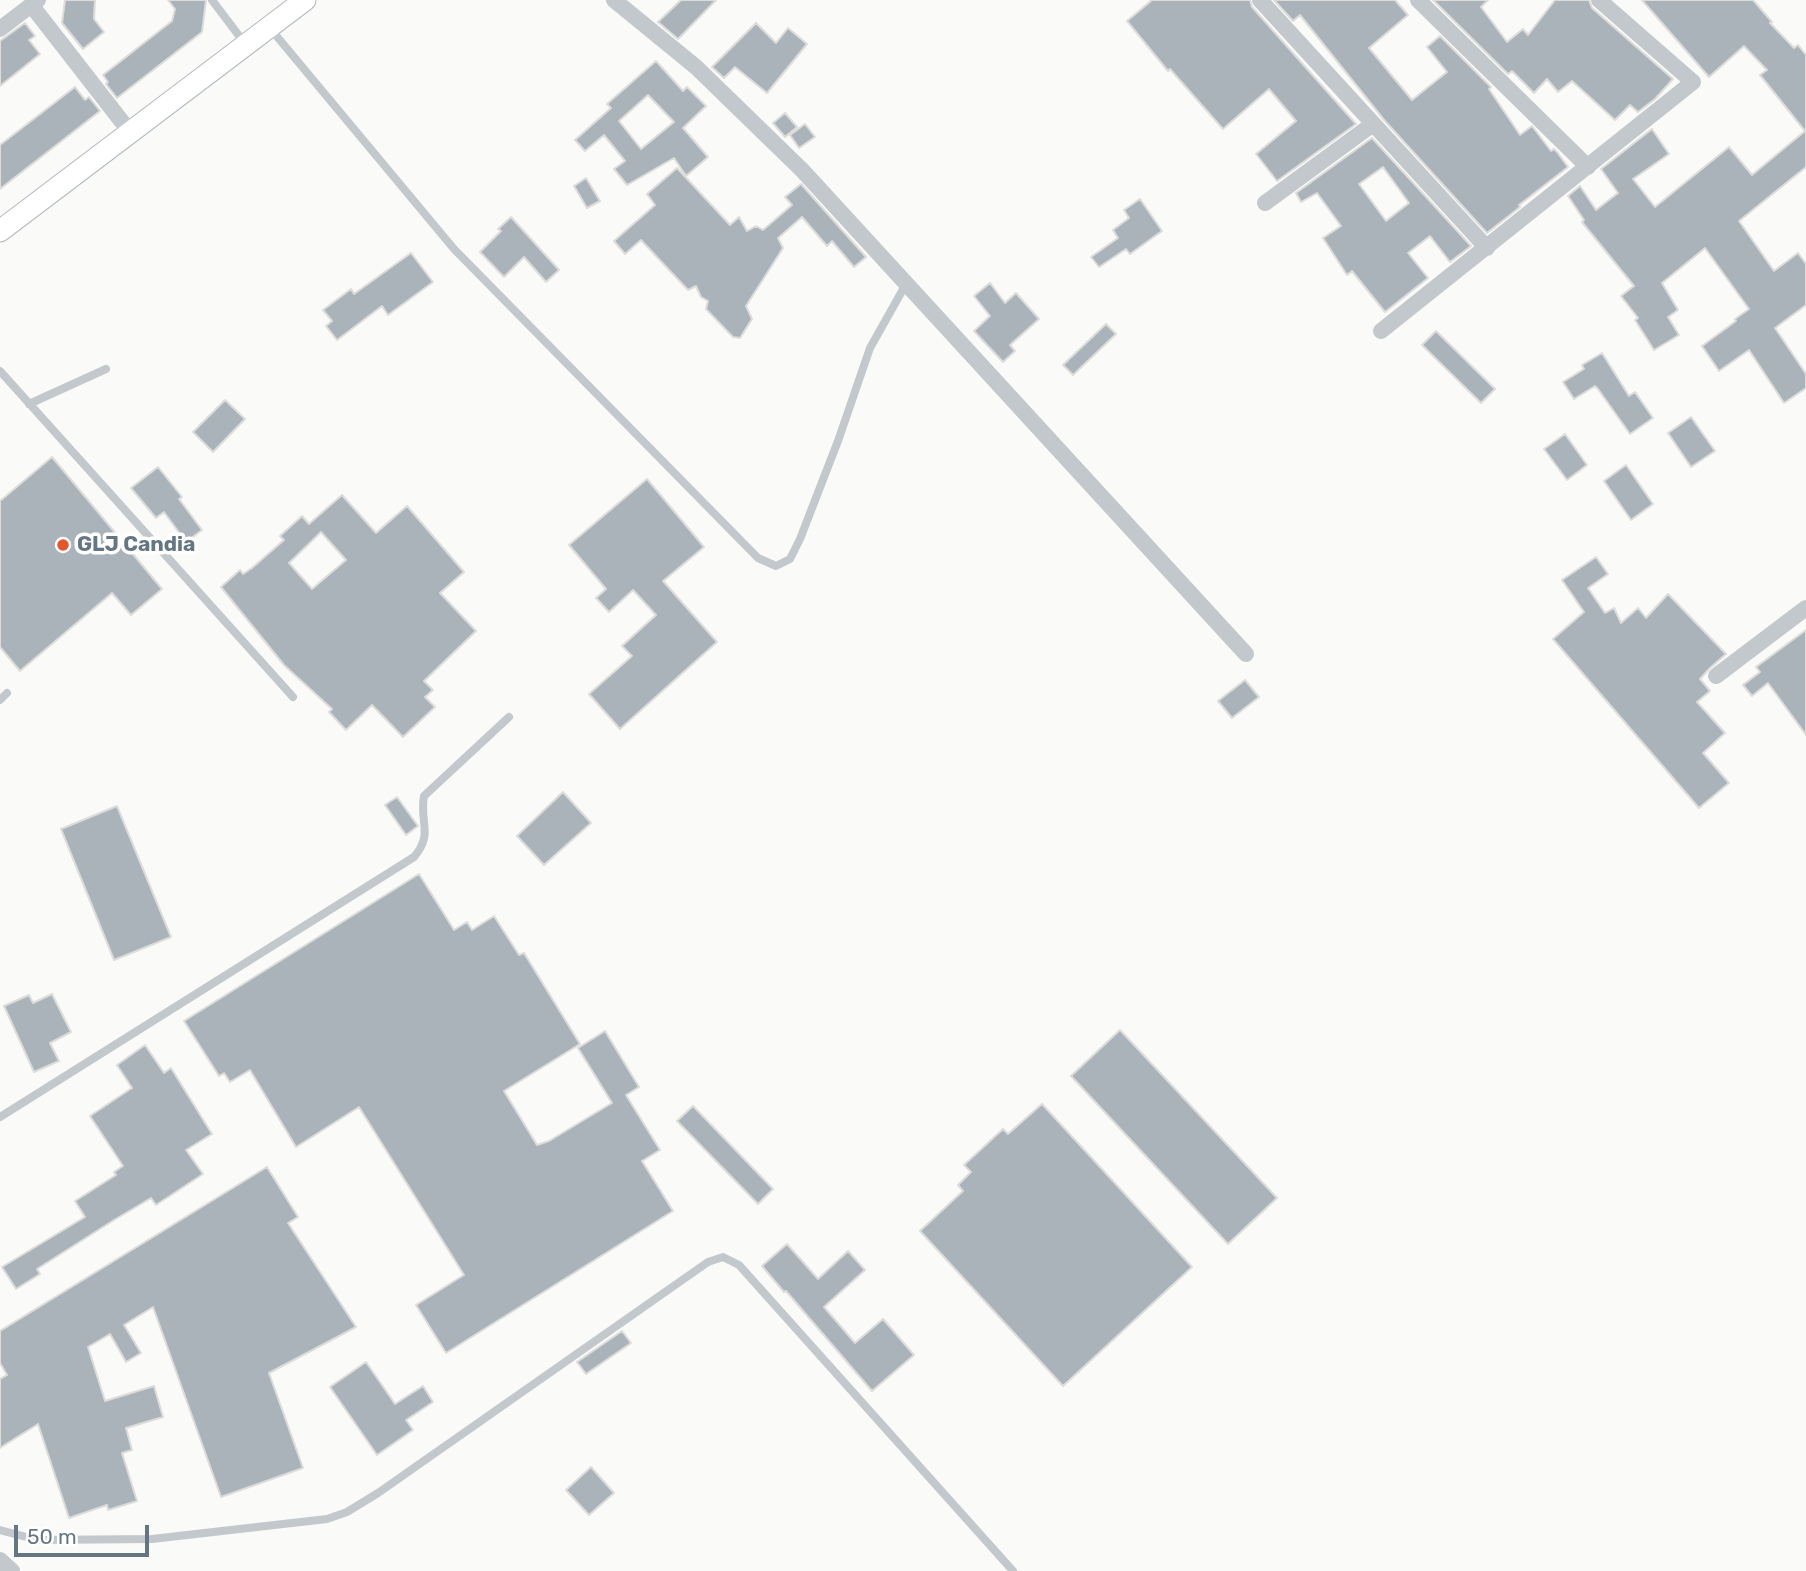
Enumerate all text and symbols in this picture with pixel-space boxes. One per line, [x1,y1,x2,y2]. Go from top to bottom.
place label: GLJ Candia [77,532,196,558]
marker: GLJ Candia [55,537,71,553]
scale bar [18,1512,152,1556]
text: 50 m [27,1524,77,1549]

